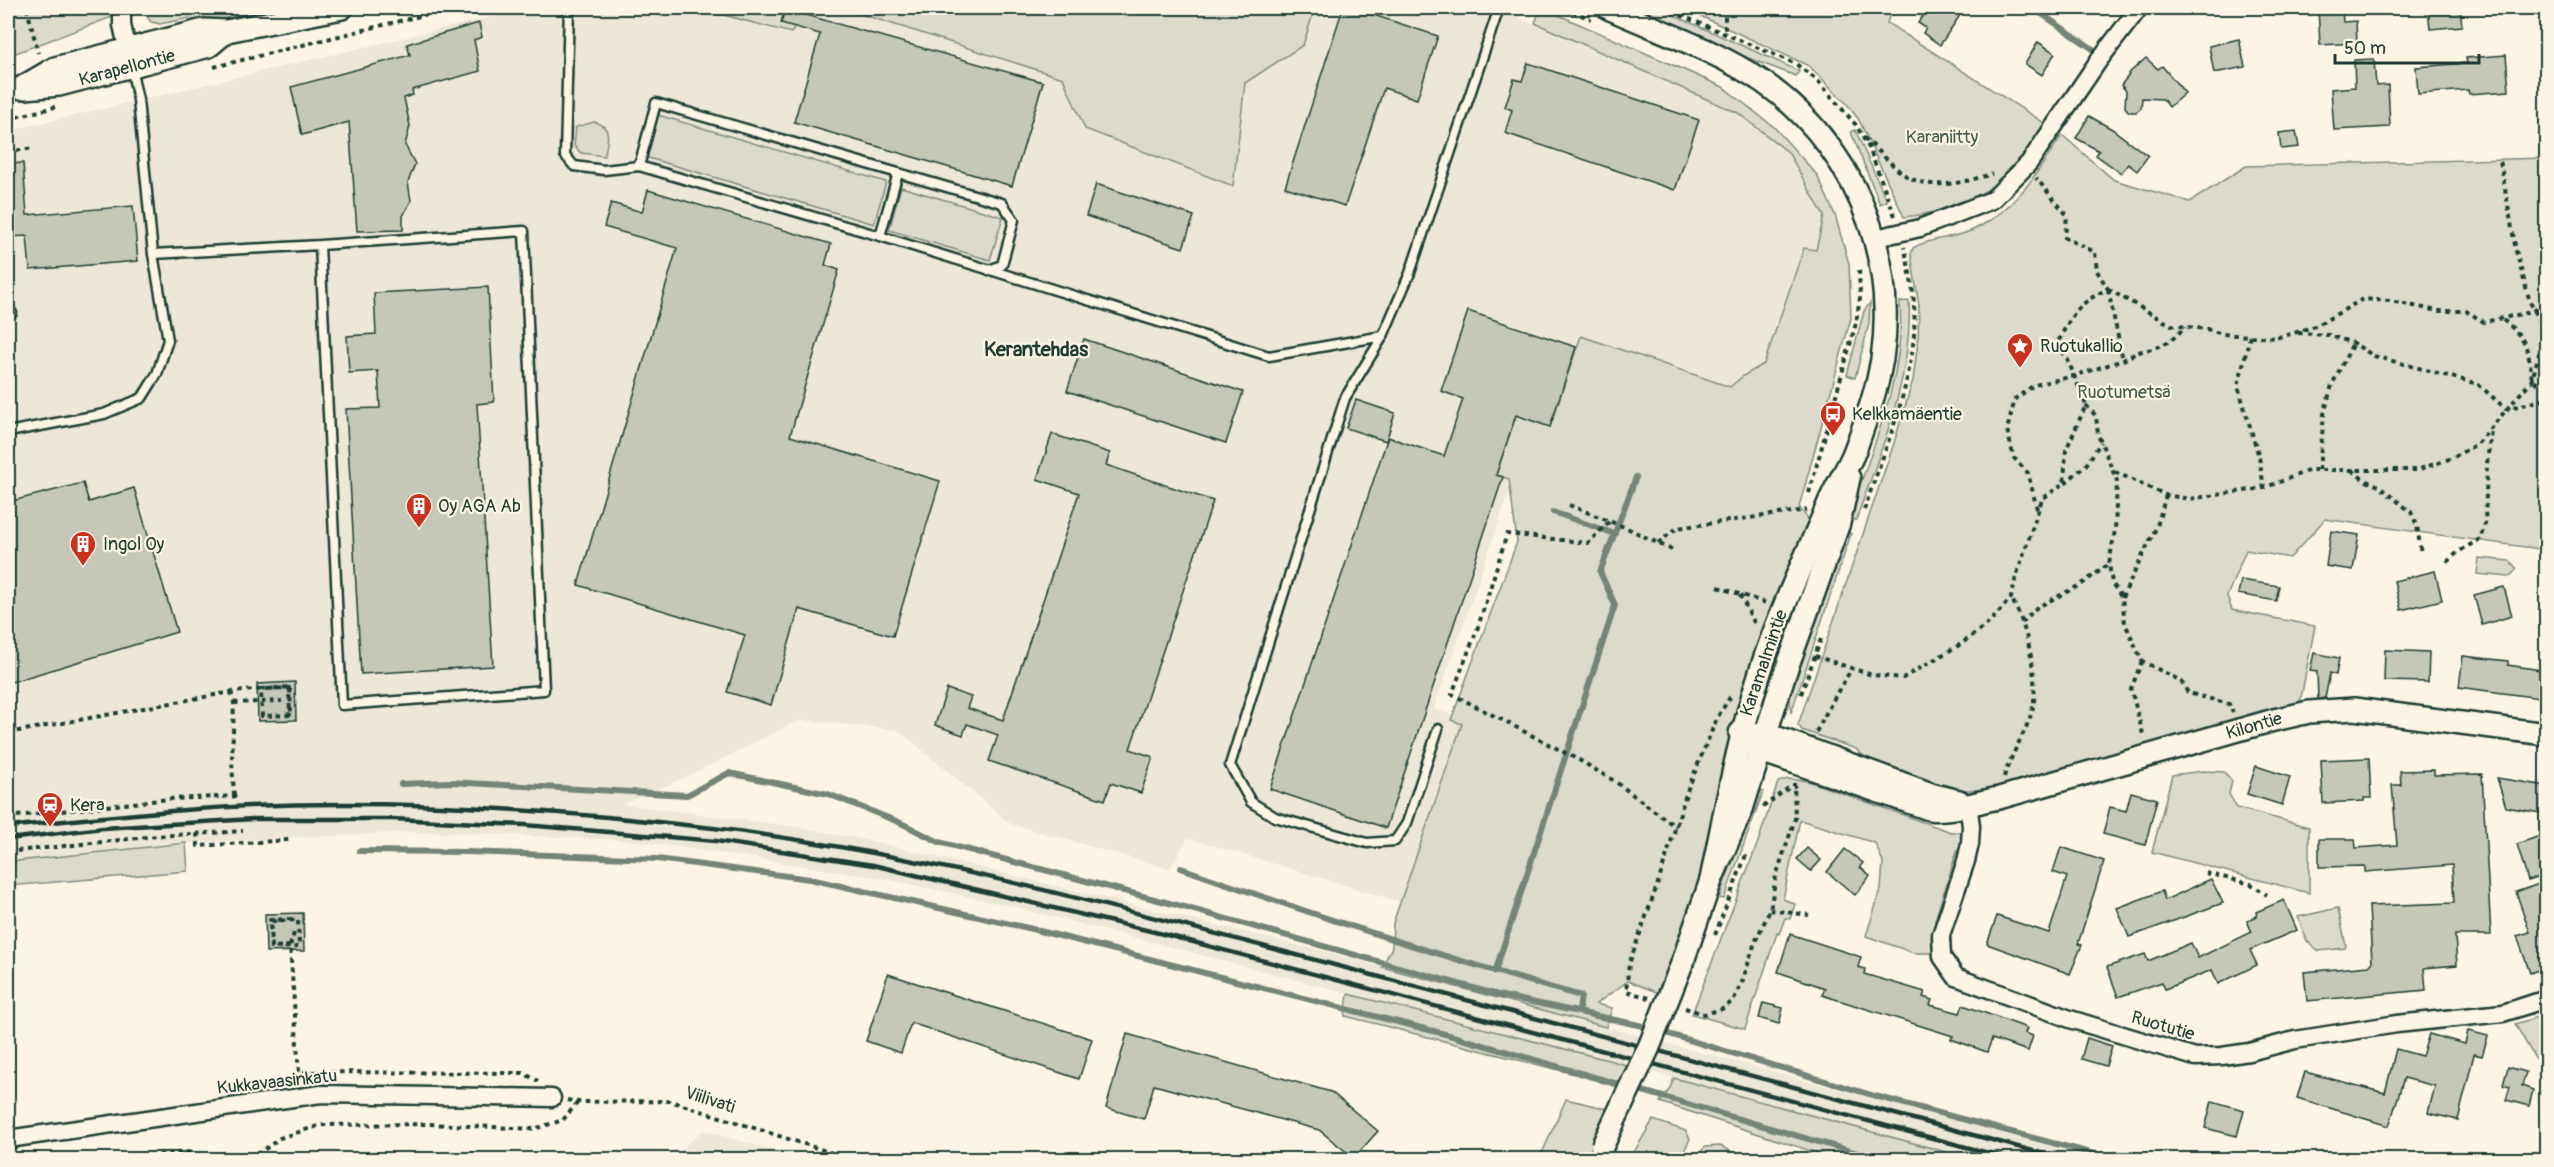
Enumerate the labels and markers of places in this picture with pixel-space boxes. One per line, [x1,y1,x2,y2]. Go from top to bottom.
place icon: Ruotukallio [2005,331,2035,369]
place label: Ruotukallio [2040,335,2123,358]
bus stop icon: Kelkkamäentie [1818,399,1848,437]
place label: Kelkkamäentie [1852,403,1962,426]
building icon: Oy AGA Ab [404,491,434,529]
place label: Oy AGA Ab [438,495,521,518]
building icon: Ingol Oy [68,529,98,567]
place label: Ingol Oy [103,533,165,556]
station icon: Kera [35,790,65,828]
place label: Kera [70,794,105,817]

